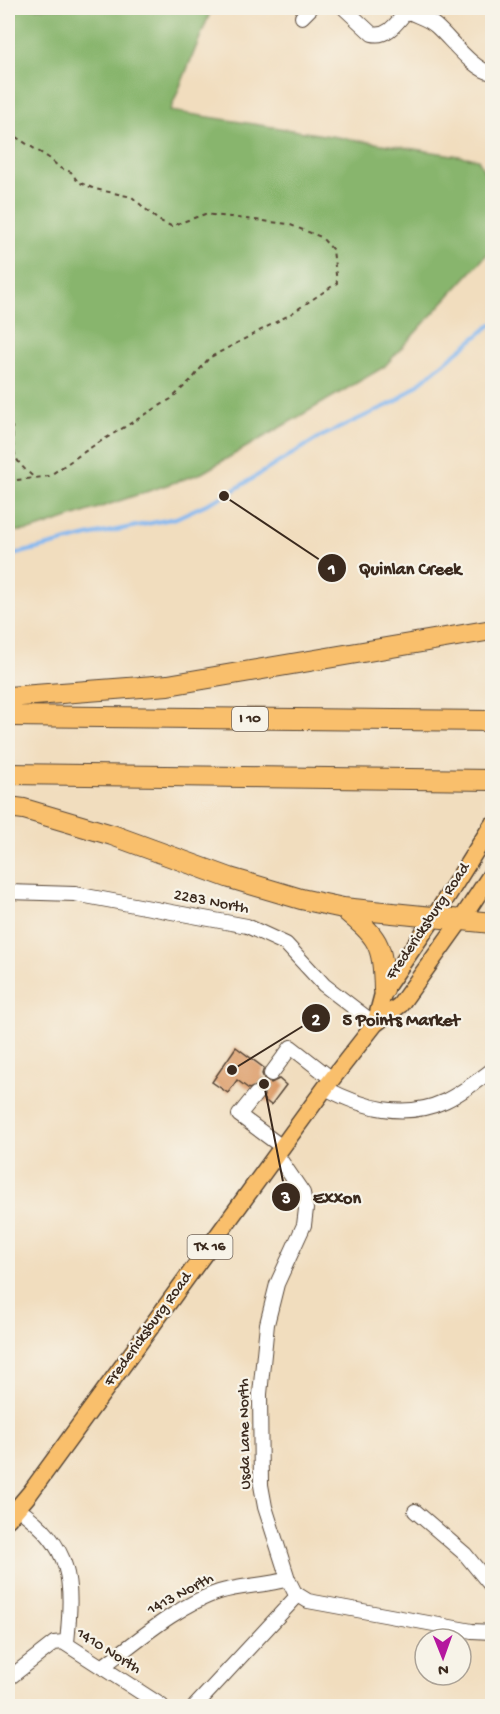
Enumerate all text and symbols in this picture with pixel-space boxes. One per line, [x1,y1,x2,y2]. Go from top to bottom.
callout: Quinlan Creek [317,550,474,586]
text: 1 [327,560,336,581]
text: Quinlan Creek [359,560,463,581]
road number: I 10 [232,707,268,731]
street label: Fredericksburg Road [382,859,476,985]
street label: 2283 North [172,886,251,920]
callout: 5 Points Market [301,1000,472,1036]
text: 2 [312,1011,321,1032]
text: 5 Points Market [342,1011,461,1032]
callout: Exxon [271,1179,373,1215]
text: 3 [280,1189,291,1210]
text: Exxon [313,1189,361,1210]
road number: TX 16 [188,1235,232,1259]
street label: Fredericksburg Road [101,1268,198,1392]
street label: Usda Lane North [236,1378,256,1490]
street label: 1413 North [144,1569,218,1621]
street label: 1410 North [71,1624,144,1680]
north arrow [413,1627,473,1687]
text: N [437,1659,449,1678]

